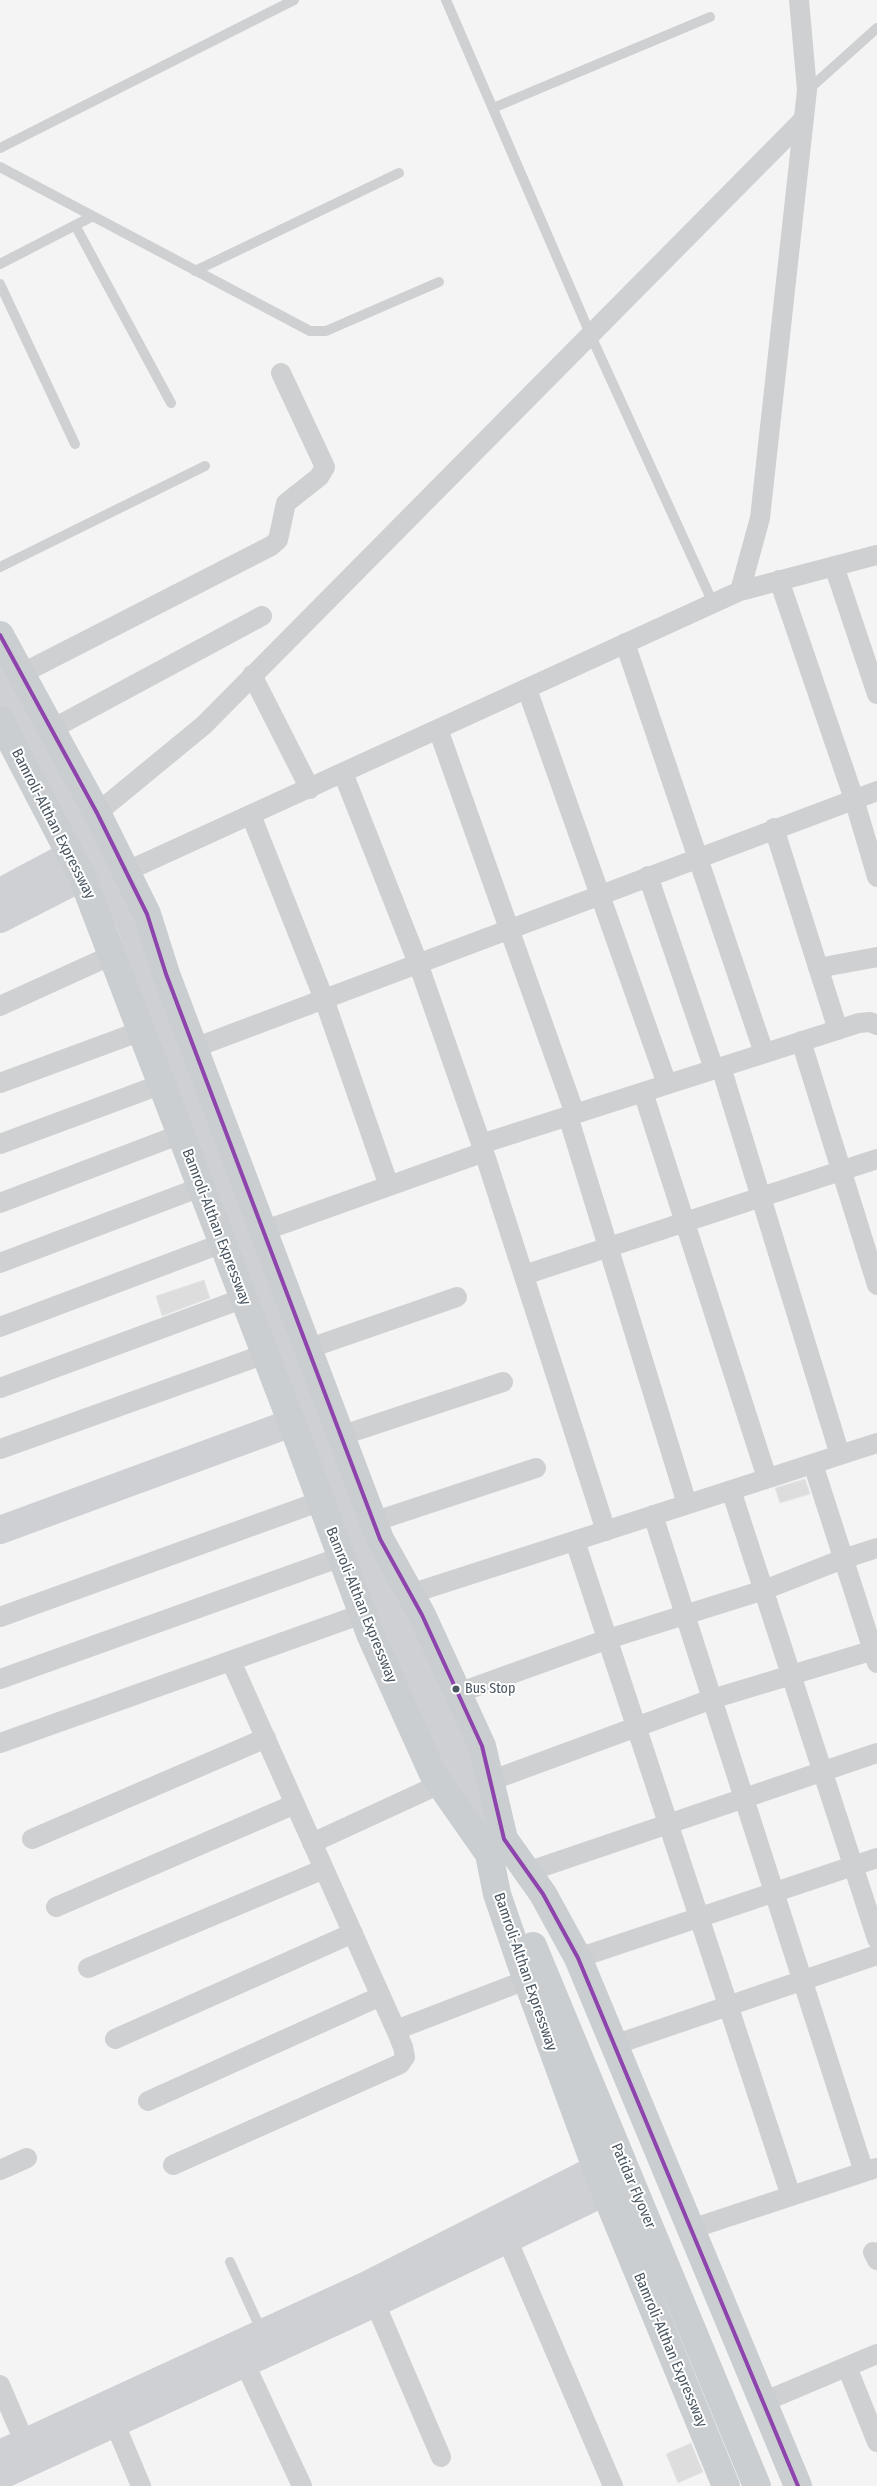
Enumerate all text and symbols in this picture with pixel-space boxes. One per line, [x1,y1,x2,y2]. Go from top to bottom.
street label: Bamroli-Althan Expressway [7,746,99,902]
street label: Bamroli-Althan Expressway [178,1146,254,1308]
street label: Bamroli-Althan Expressway [322,1525,400,1685]
place label: Bus Stop [465,1681,515,1697]
marker: Bus Stop [451,1684,461,1694]
street label: Bamroli-Althan Expressway [489,1891,561,2053]
street label: Patidar Flyover [607,2141,659,2231]
street label: Bamroli-Althan Expressway [629,2270,711,2430]

